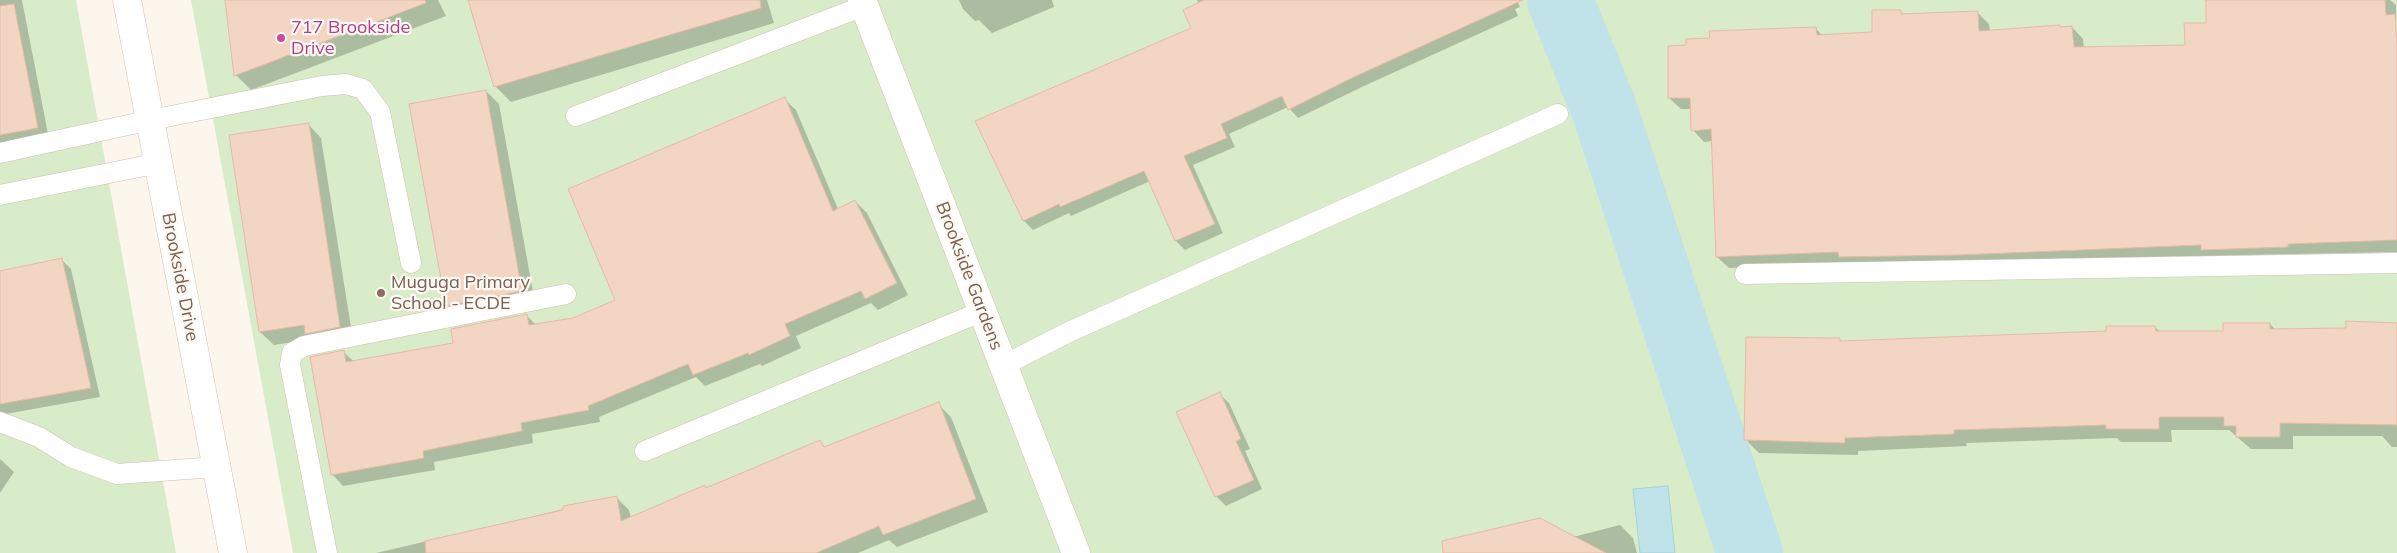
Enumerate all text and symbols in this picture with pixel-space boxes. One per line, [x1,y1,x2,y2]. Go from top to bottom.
place label: 717 Brookside Drive [291,17,410,59]
marker: 717 Brookside Drive [275,32,287,44]
street label: Brookside Gardens [931,199,1007,353]
street label: Brookside Drive [157,211,203,343]
place label: Muguga Primary School - ECDE [391,272,530,314]
marker: Muguga Primary School - ECDE [375,287,387,299]

